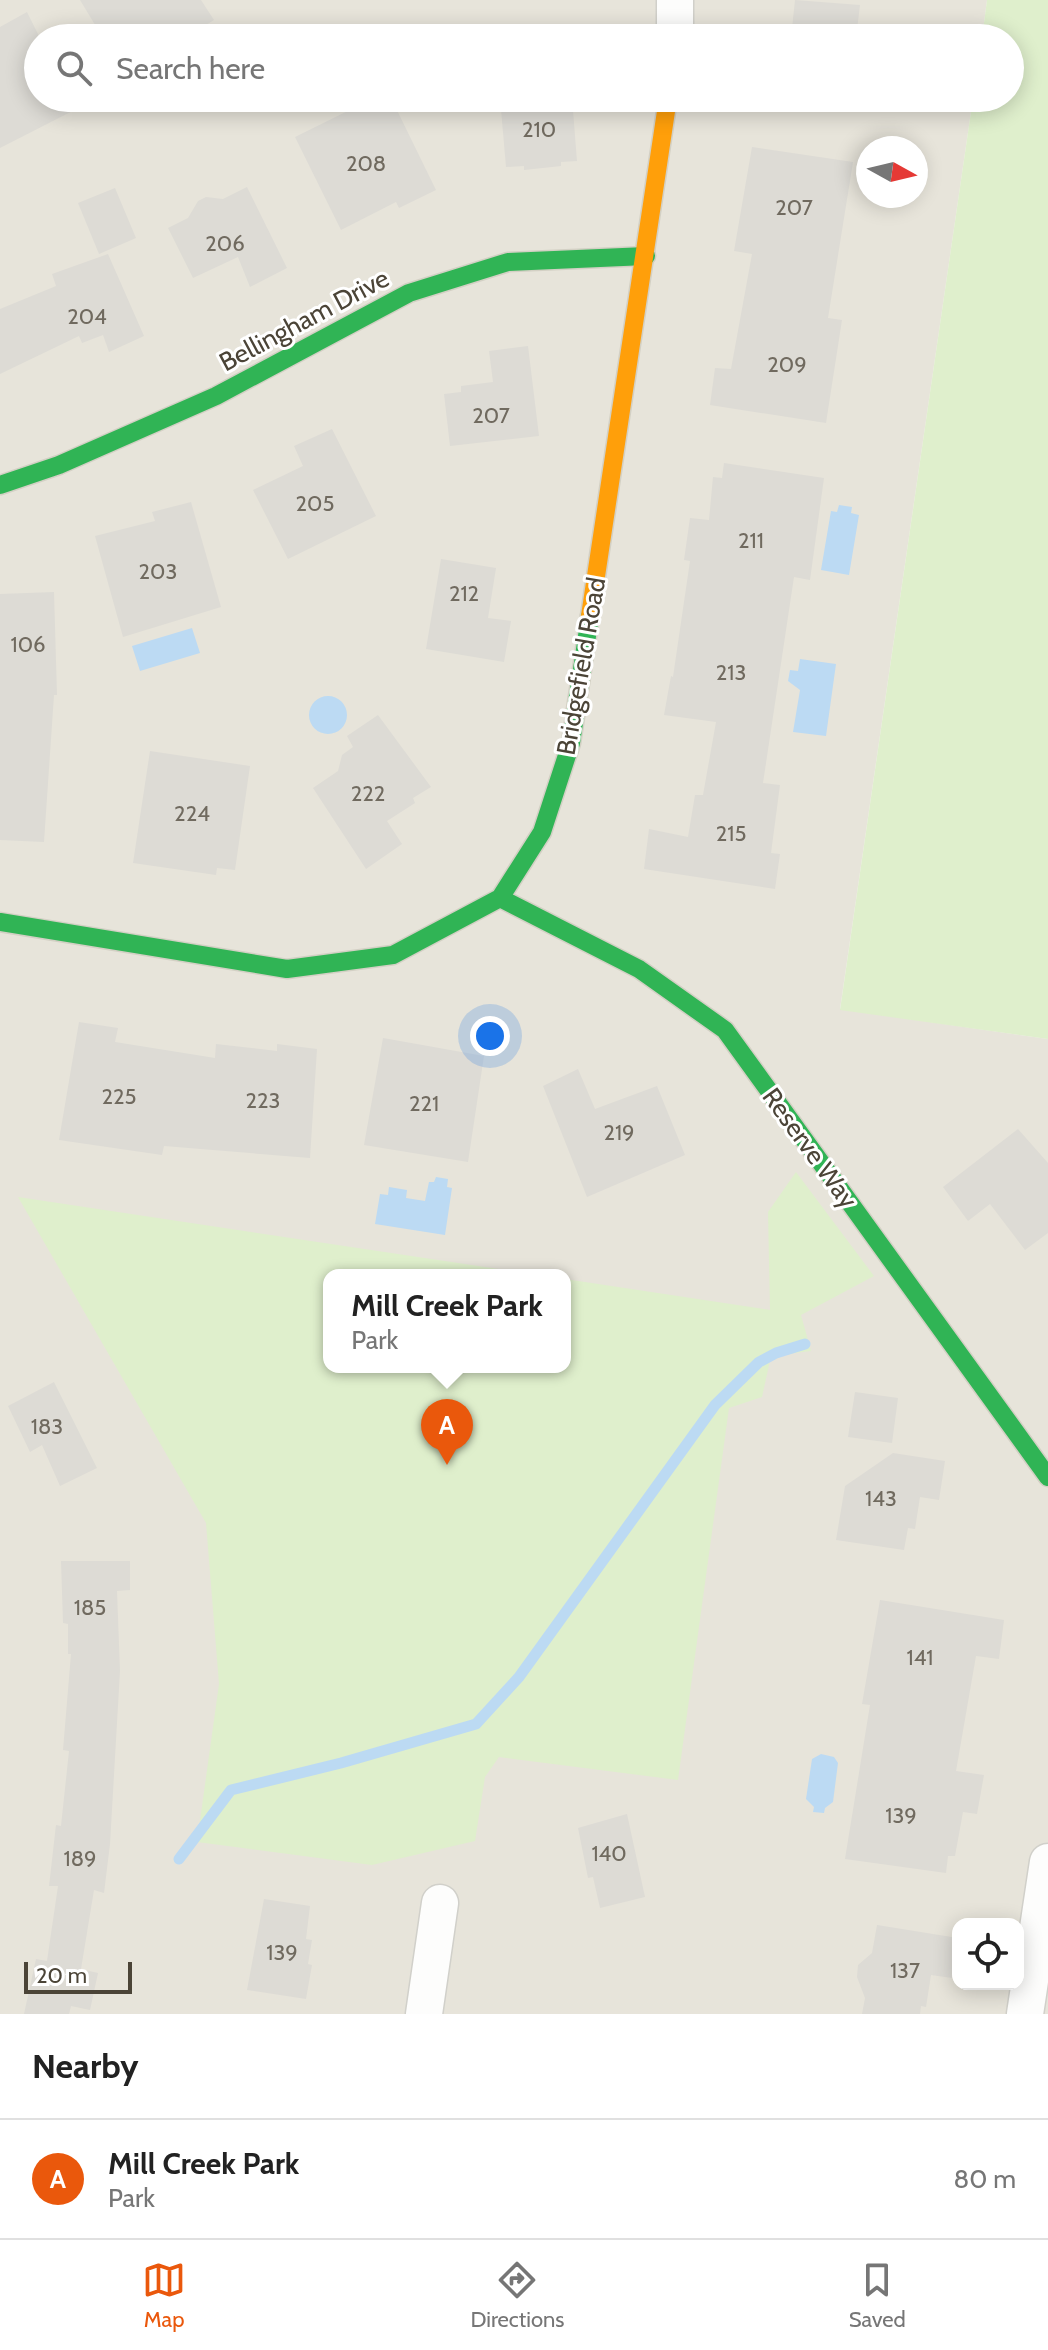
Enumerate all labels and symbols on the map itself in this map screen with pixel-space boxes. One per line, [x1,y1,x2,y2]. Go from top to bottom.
house number: 210 [522,116,556,143]
north arrow [856,136,928,208]
house number: 208 [346,150,386,177]
house number: 207 [775,194,813,221]
house number: 206 [205,230,245,257]
street label: Bellingham Drive [214,262,394,378]
house number: 204 [67,303,107,330]
house number: 209 [767,351,807,378]
house number: 207 [472,402,510,429]
house number: 205 [296,490,334,517]
house number: 211 [738,527,764,554]
house number: 203 [139,558,177,585]
street label: Bridgefield Road [550,575,612,757]
house number: 212 [449,580,479,607]
house number: 106 [10,631,46,658]
house number: 213 [716,659,746,686]
house number: 222 [351,780,385,807]
house number: 224 [174,800,210,827]
house number: 215 [716,820,746,847]
your location [470,1016,510,1056]
street label: Reserve Way [756,1081,864,1215]
house number: 225 [102,1083,136,1110]
house number: 223 [246,1087,280,1114]
house number: 221 [409,1090,439,1117]
house number: 219 [603,1119,635,1146]
pin: A [421,1399,473,1465]
house number: 183 [31,1413,63,1440]
house number: 143 [865,1485,897,1512]
house number: 185 [74,1594,106,1621]
house number: 141 [906,1644,934,1671]
house number: 139 [885,1802,917,1829]
house number: 140 [591,1840,627,1867]
house number: 189 [64,1845,97,1872]
house number: 139 [266,1939,298,1966]
house number: 137 [890,1957,920,1984]
scale bar [24,1958,132,1994]

